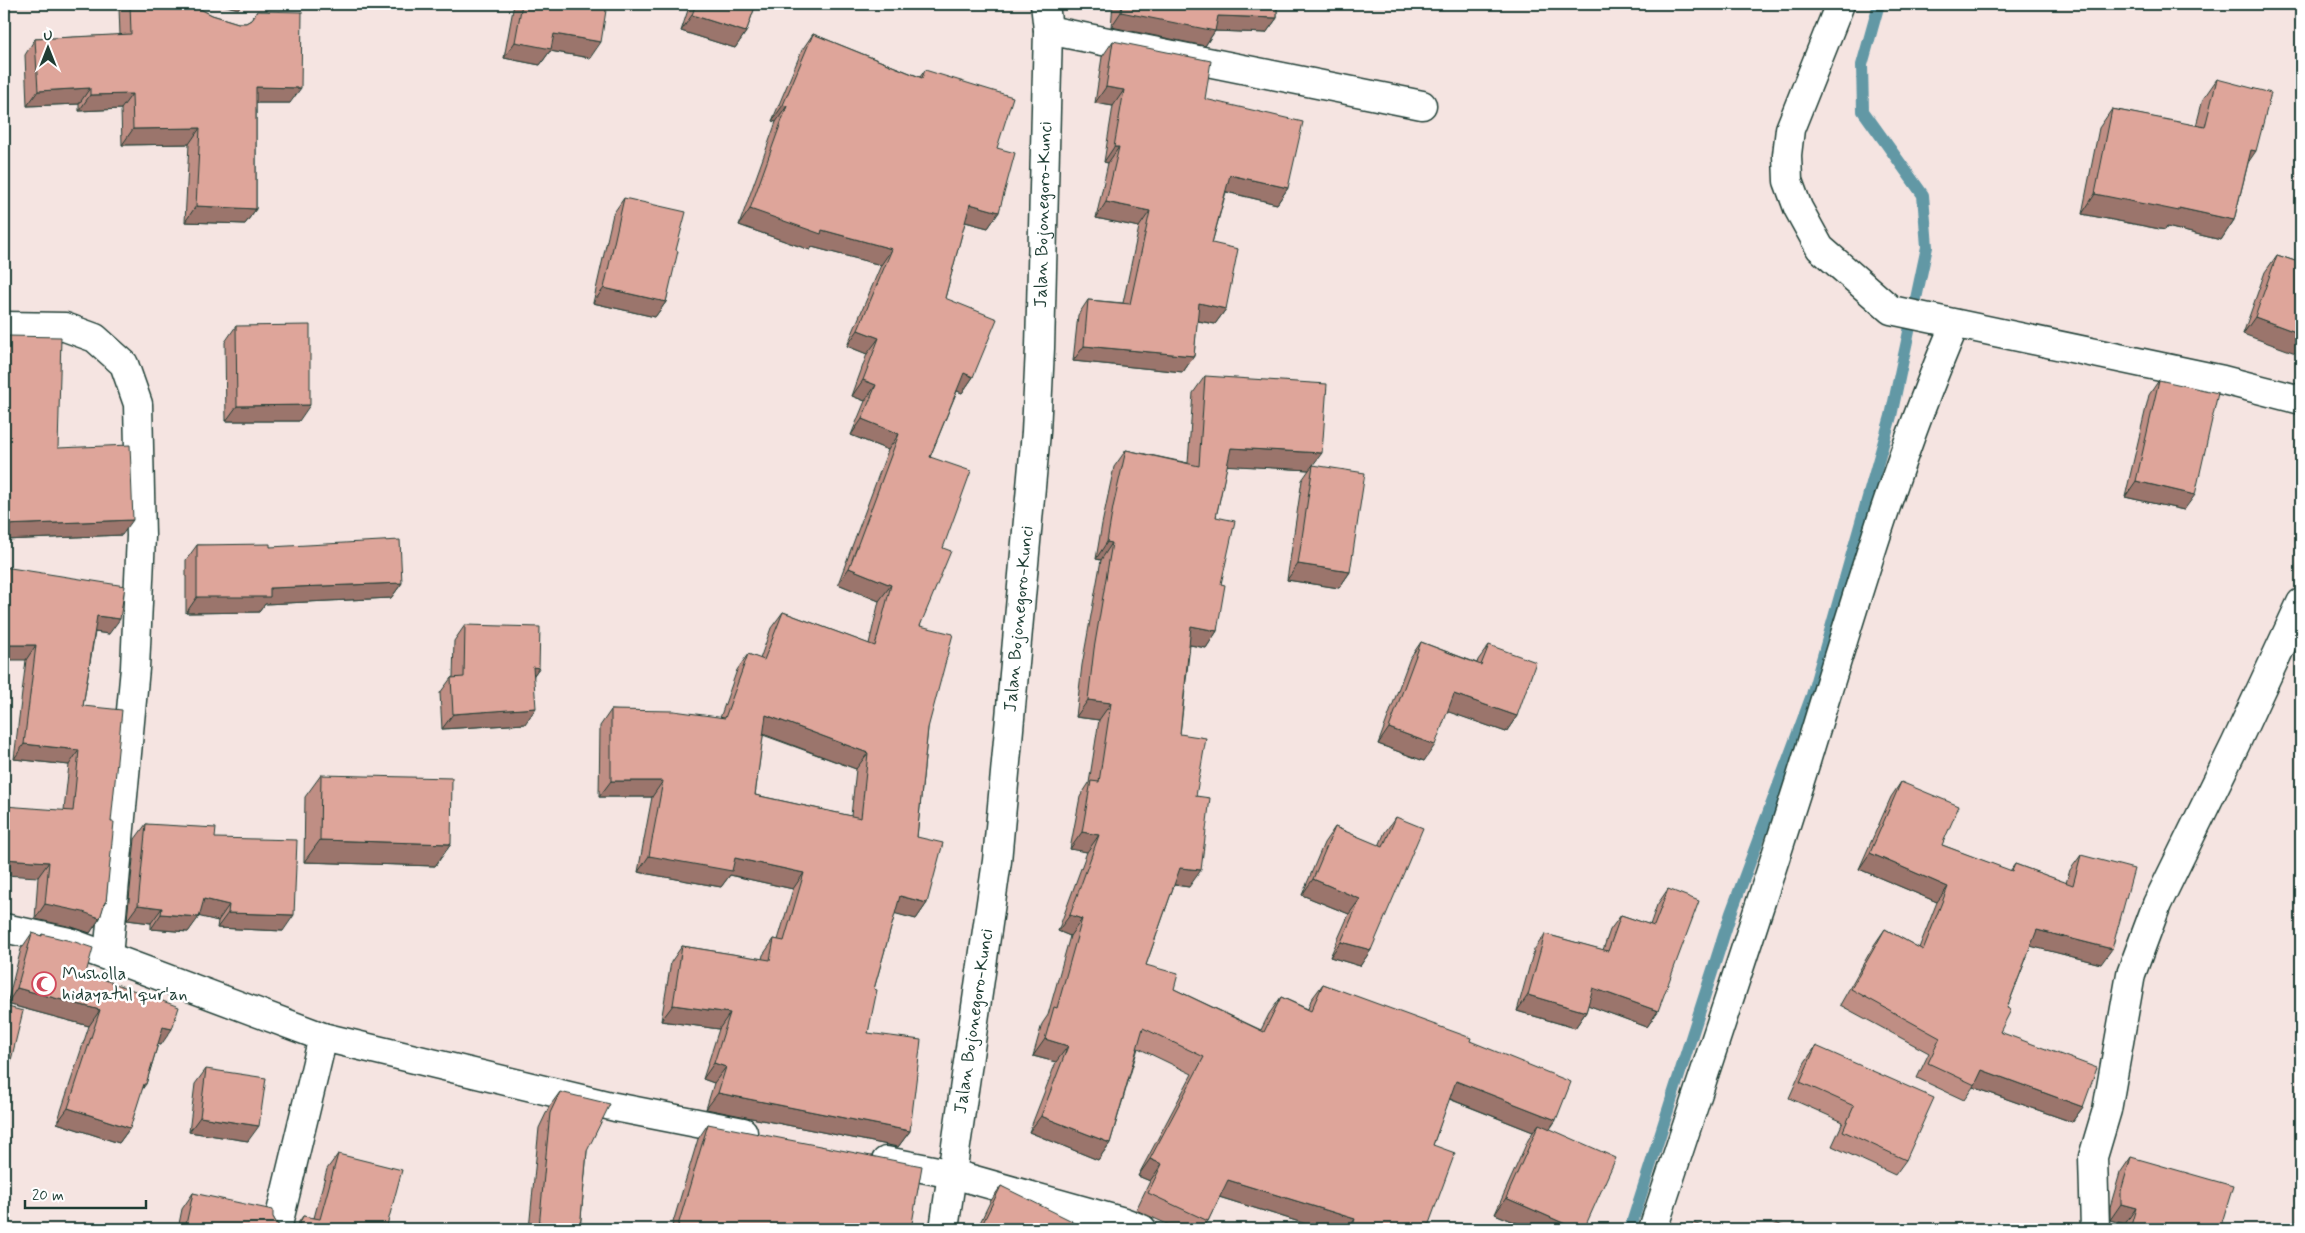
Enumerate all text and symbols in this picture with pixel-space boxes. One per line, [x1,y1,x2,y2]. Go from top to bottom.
north arrow [22,22,72,72]
text: U [43,27,53,45]
street label: Jalan Bojonegoro-Kunci [1029,121,1058,308]
street label: Jalan Bojonegoro-Kunci [999,525,1039,713]
street label: Jalan Bojonegoro-Kunci [949,927,999,1115]
place label: Musholla hidayatul qur'an [62,962,188,1007]
mosque icon: Musholla hidayatul qur'an [31,971,57,997]
scale bar [25,1178,146,1210]
text: 20 m [32,1186,64,1206]

